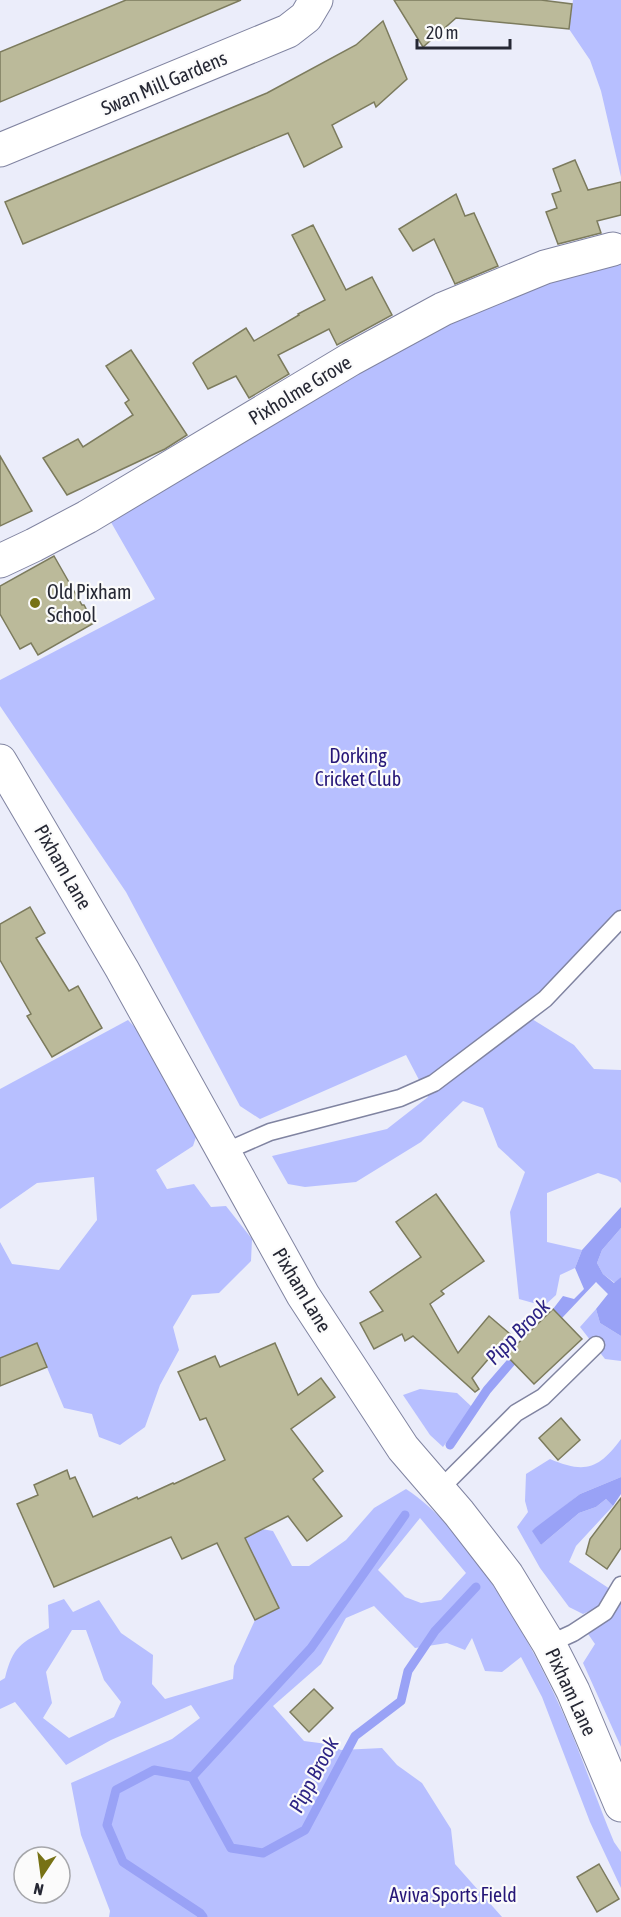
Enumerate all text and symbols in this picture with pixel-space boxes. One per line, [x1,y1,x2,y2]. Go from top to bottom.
scale bar [417,12,510,50]
text: 20 m [426,22,458,43]
street label: Swan Mill Gardens [98,46,230,119]
street label: Pixholme Grove [244,350,355,429]
place label: Old Pixham School [47,580,131,626]
marker: Old Pixham School [28,596,42,610]
park label: Dorking Cricket Club [315,744,401,790]
street label: Pixham Lane [30,820,97,913]
street label: Pixham Lane [268,1244,337,1336]
water label: Pipp Brook [480,1293,555,1369]
street label: Pixham Lane [541,1644,602,1739]
water label: Pipp Brook [283,1732,343,1816]
north arrow [12,1845,72,1905]
text: N [32,1880,45,1899]
park label: Aviva Sports Field [389,1883,517,1906]

